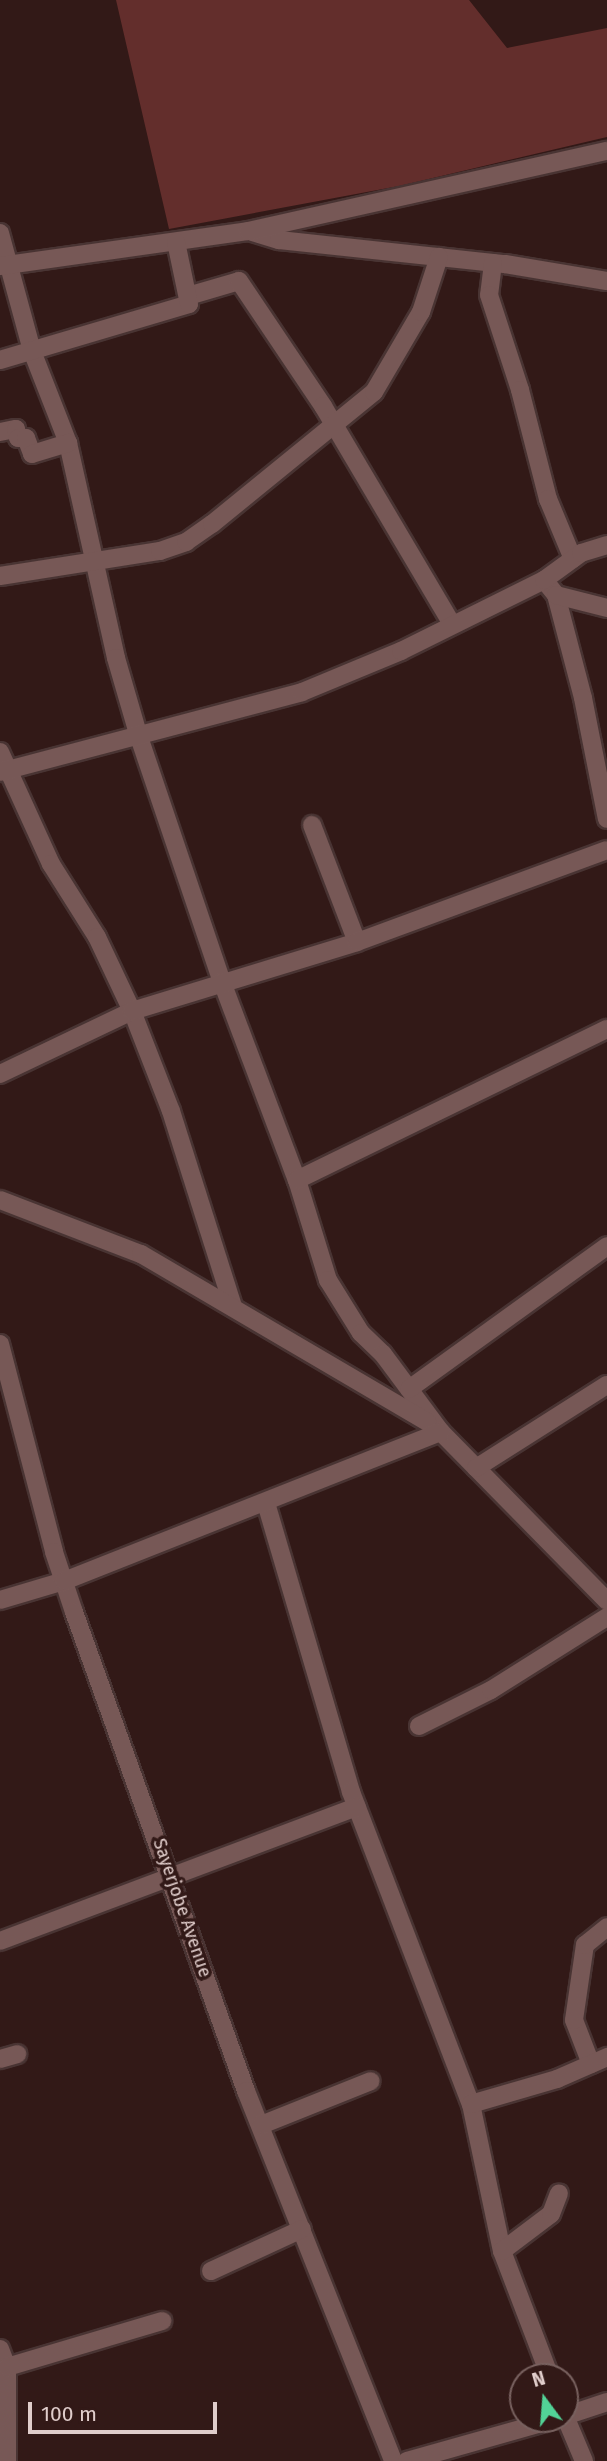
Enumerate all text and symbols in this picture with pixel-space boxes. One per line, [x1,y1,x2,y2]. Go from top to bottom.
street label: Sayerjobe Avenue [148,1836,216,1980]
north arrow [509,2363,579,2433]
text: N [529,2366,548,2392]
scale bar [32,2388,220,2432]
text: 100 m [41,2401,97,2427]

